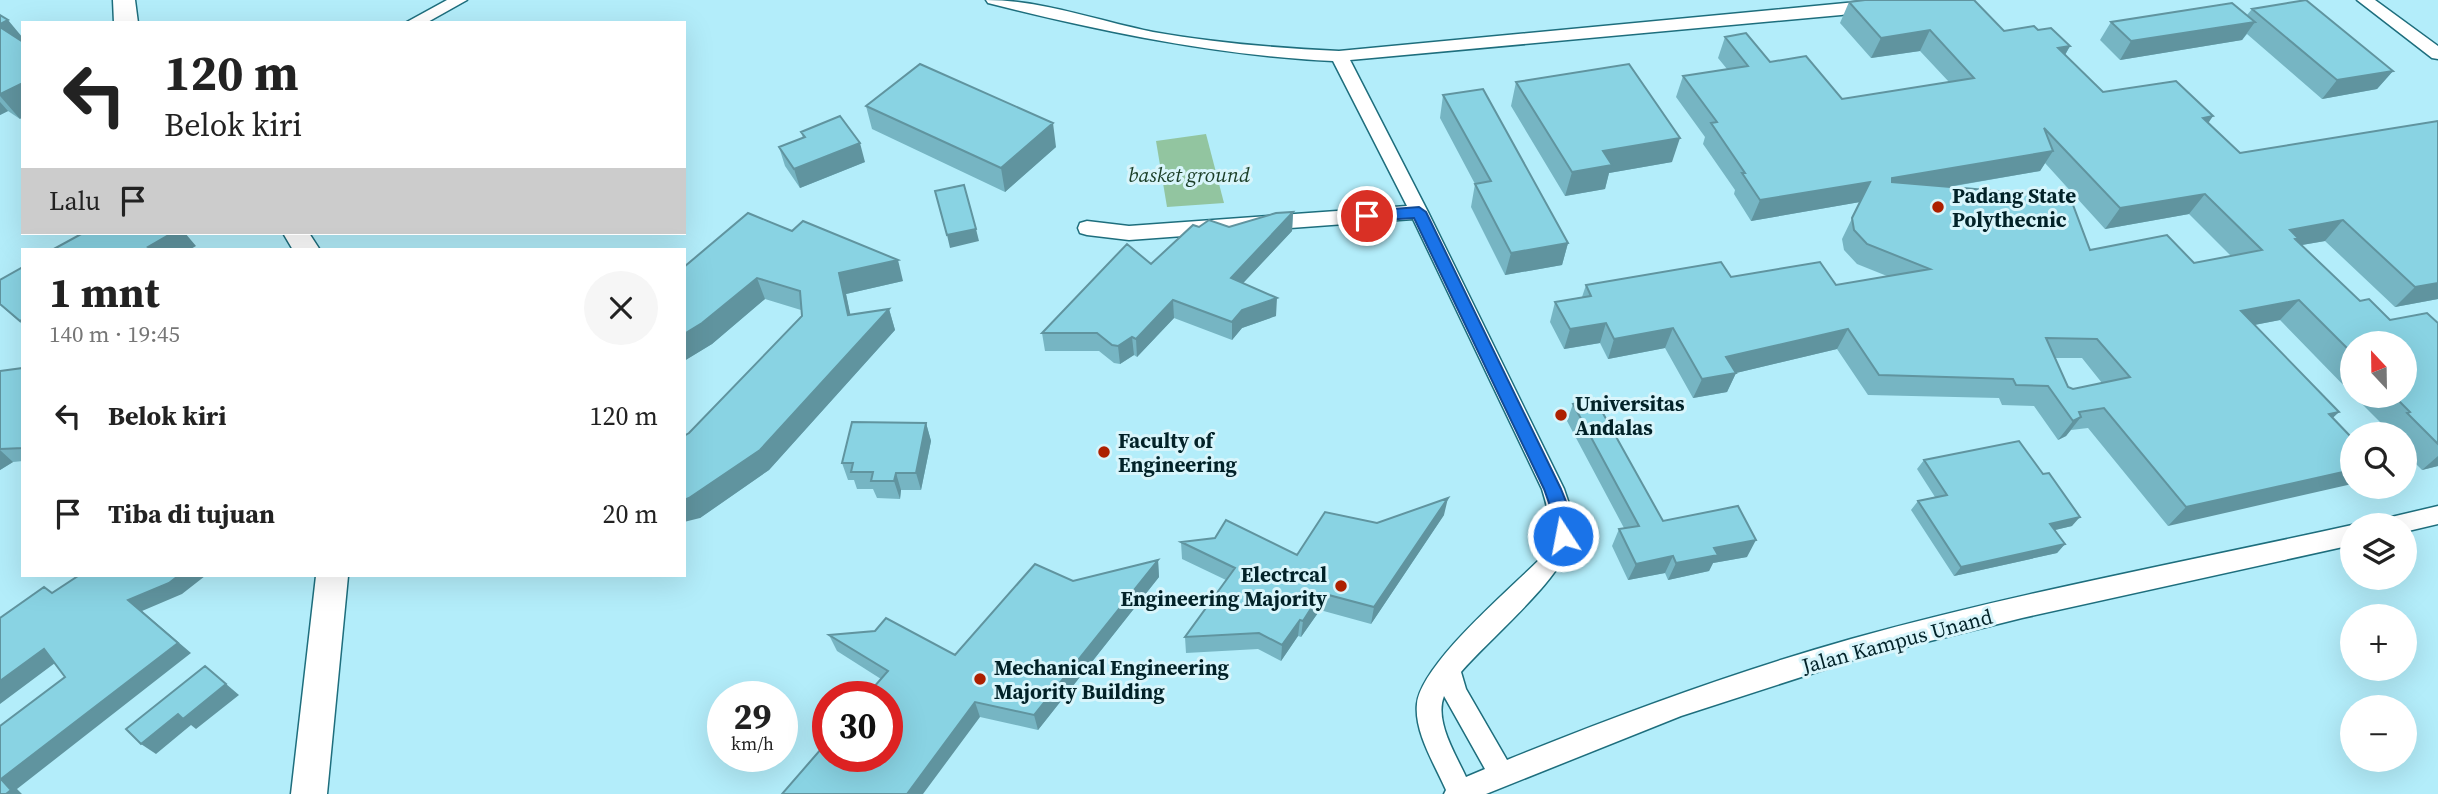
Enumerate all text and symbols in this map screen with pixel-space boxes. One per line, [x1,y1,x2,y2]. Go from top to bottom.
text: 120 m [164,39,299,106]
icon: left [49,49,140,140]
text: Belok kiri [164,103,302,147]
park label: basket ground [1128,160,1250,189]
place label: Padang State Polythecnic [1952,181,2076,234]
icon: arrive [114,182,152,220]
text: Lalu [49,183,100,219]
pin [1337,186,1397,246]
icon: arrive [1348,197,1386,235]
marker: Padang State Polythecnic [1930,199,1946,215]
text: 1 mnt [49,263,160,321]
button: close [584,271,658,345]
text: 140 m · 19:45 [49,318,180,350]
north arrow [2340,331,2417,408]
map controls [2340,331,2417,772]
place label: Universitas Andalas [1575,389,1685,442]
icon: left [49,397,87,435]
text: Belok kiri [108,398,226,434]
text: 120 m [590,398,658,434]
marker: Universitas Andalas [1553,407,1569,423]
button: search [2340,422,2417,499]
place label: Faculty of Engineering [1118,426,1238,479]
marker: Faculty of Engineering [1096,444,1112,460]
icon: arrive [49,495,87,533]
text: Tiba di tujuan [108,496,275,532]
text: 20 m [603,496,658,532]
position arrow [1526,499,1600,573]
button: layers [2340,513,2417,590]
place label: Electrcal Engineering Majority [1120,560,1328,613]
marker: Electrcal Engineering Majority [1333,578,1349,594]
street label: Jalan Kampus Unand [1798,602,1996,681]
button: + [2340,604,2417,681]
place label: Mechanical Engineering Majority Building [994,653,1230,706]
marker: Mechanical Engineering Majority Building [972,671,988,687]
speed limit sign: 30 [812,681,903,772]
text: 29 [734,693,771,741]
button: − [2340,695,2417,772]
text: km/h [731,731,774,756]

